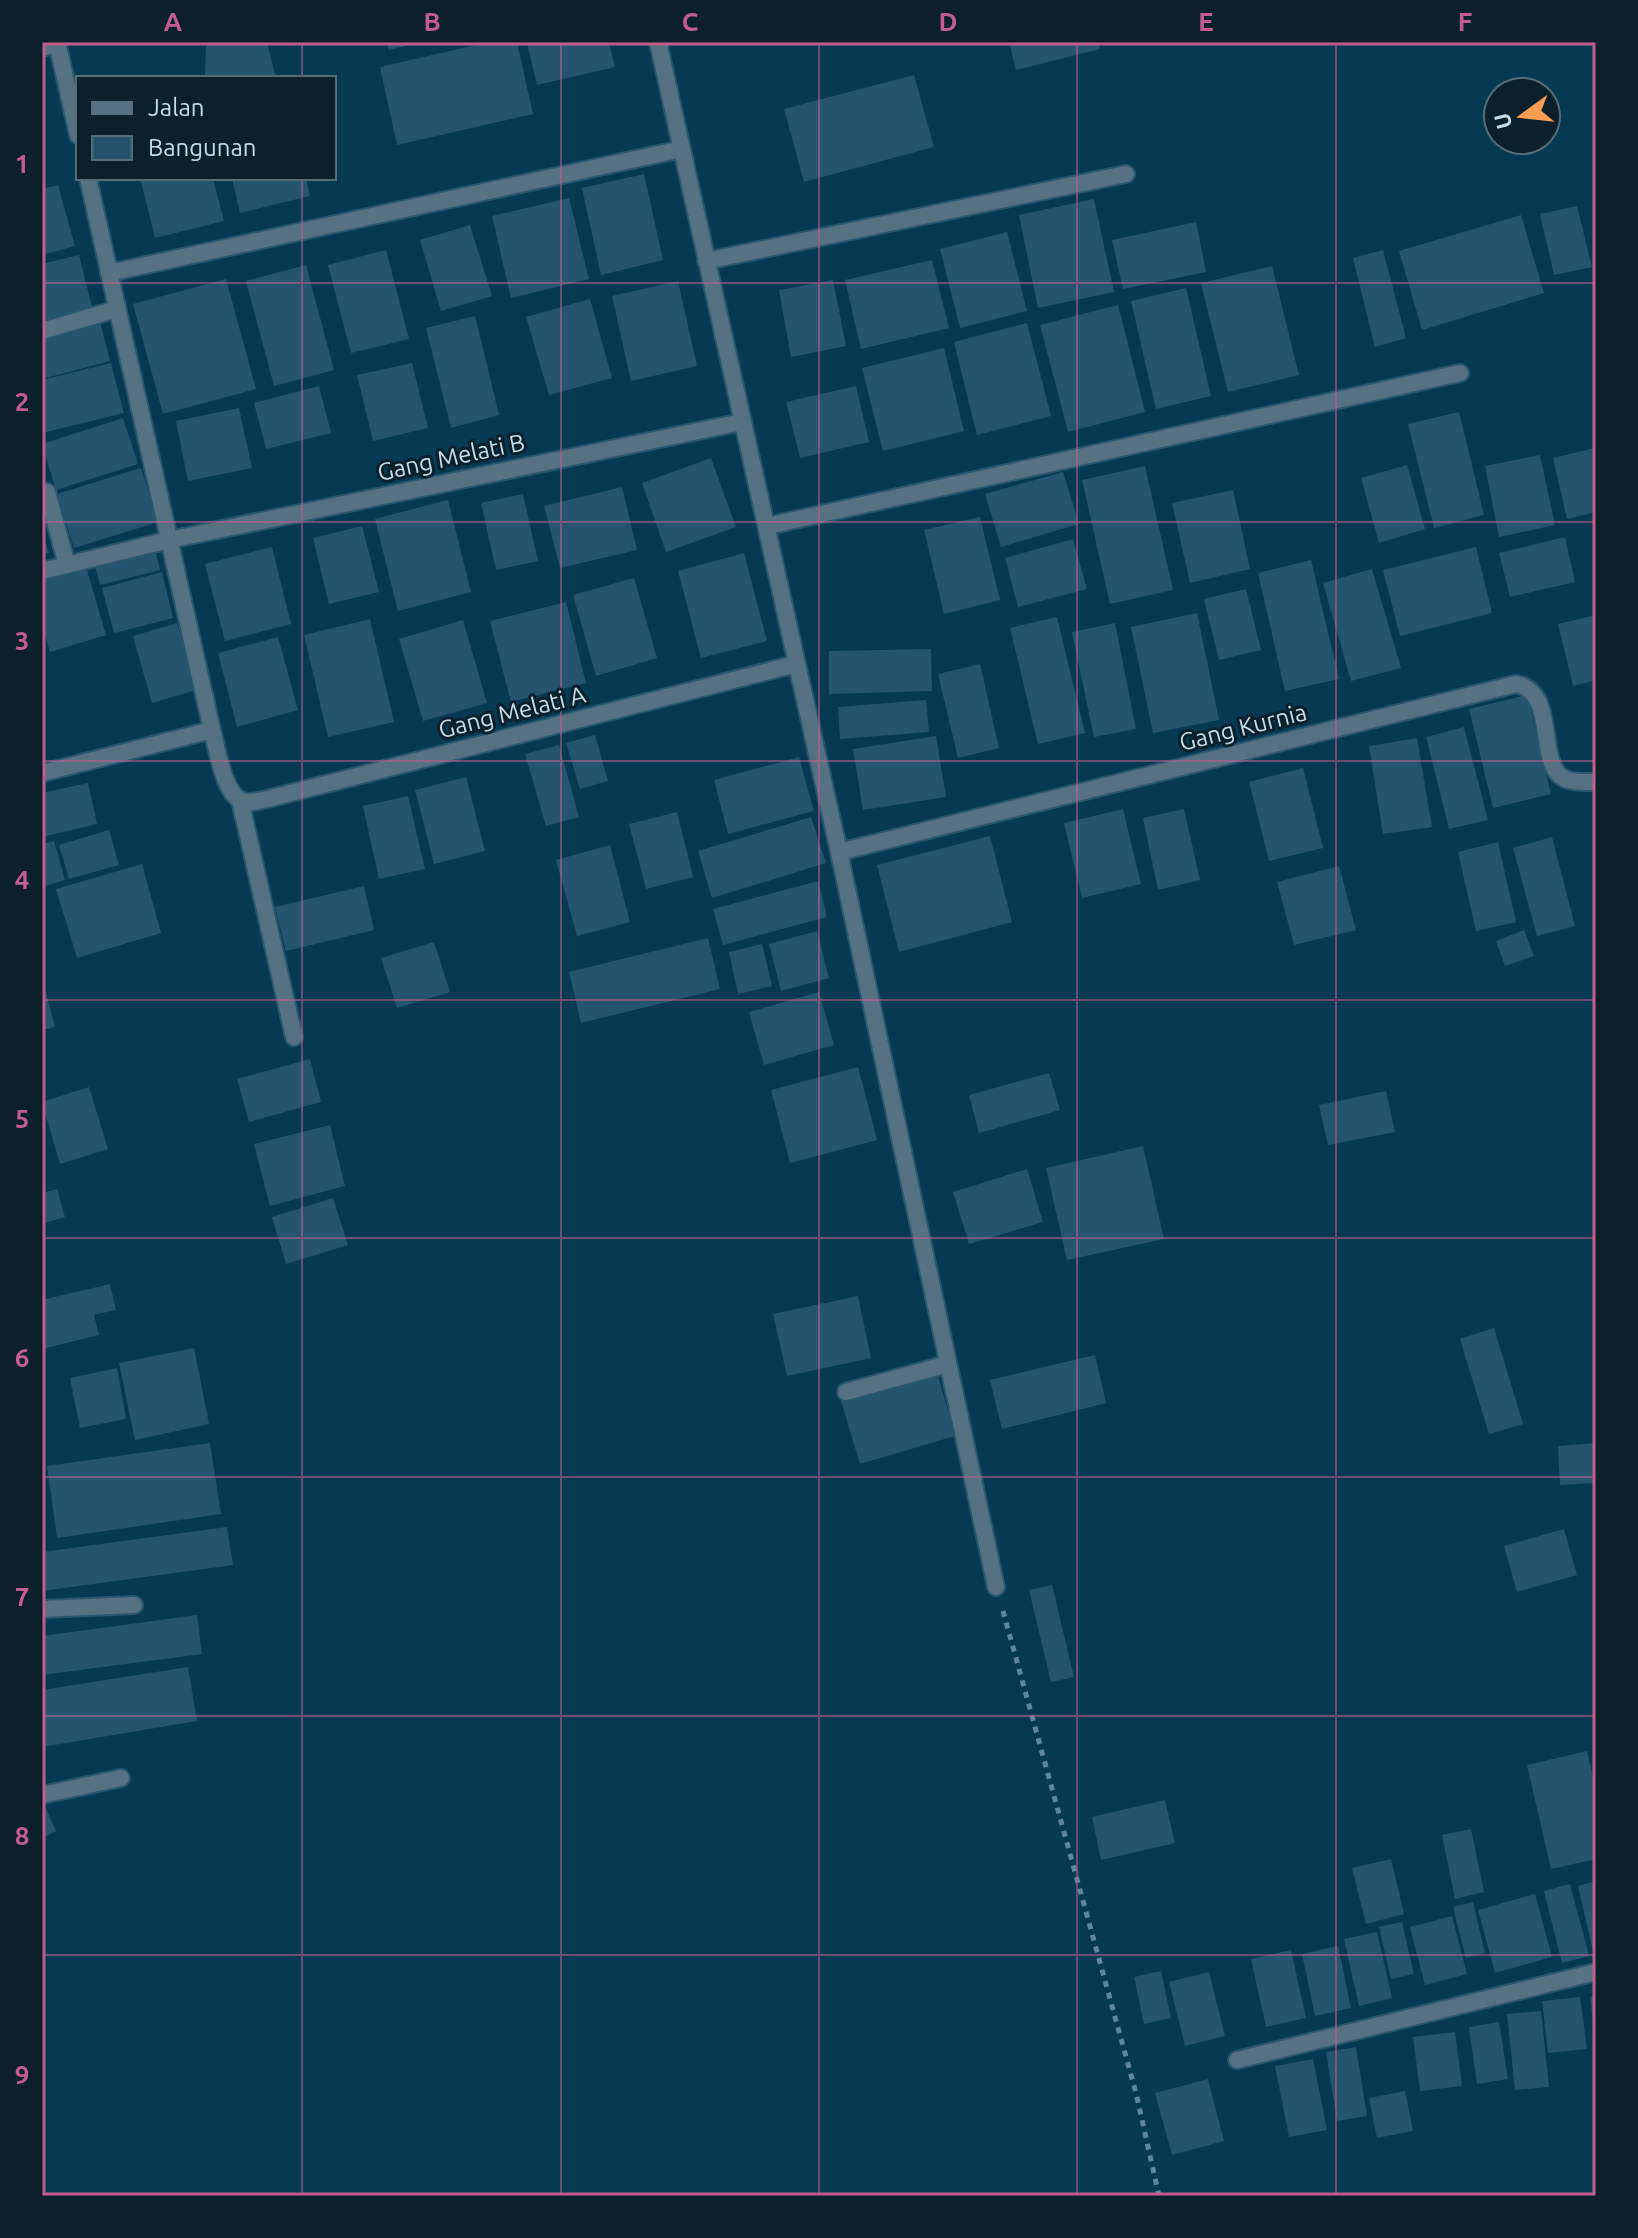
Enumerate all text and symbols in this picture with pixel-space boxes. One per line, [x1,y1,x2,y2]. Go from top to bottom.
text: A [164,7,183,36]
text: B [423,7,441,36]
text: C [682,7,699,36]
text: D [939,7,957,36]
text: E [1198,7,1214,36]
text: F [1458,7,1472,36]
legend [76,76,336,180]
north arrow [1482,76,1562,156]
text: Jalan [148,94,205,121]
text: U [1488,111,1516,132]
text: Bangunan [148,134,257,161]
text: 1 [15,149,29,178]
text: 2 [15,387,29,416]
street label: Gang Melati B [375,428,527,486]
text: 3 [15,626,29,655]
street label: Gang Melati A [436,681,589,743]
street label: Gang Kurnia [1176,698,1310,756]
text: 4 [15,865,29,894]
text: 5 [15,1104,29,1133]
text: 6 [15,1343,29,1372]
text: 7 [15,1582,29,1611]
text: 8 [15,1821,29,1850]
text: 9 [15,2060,29,2089]

